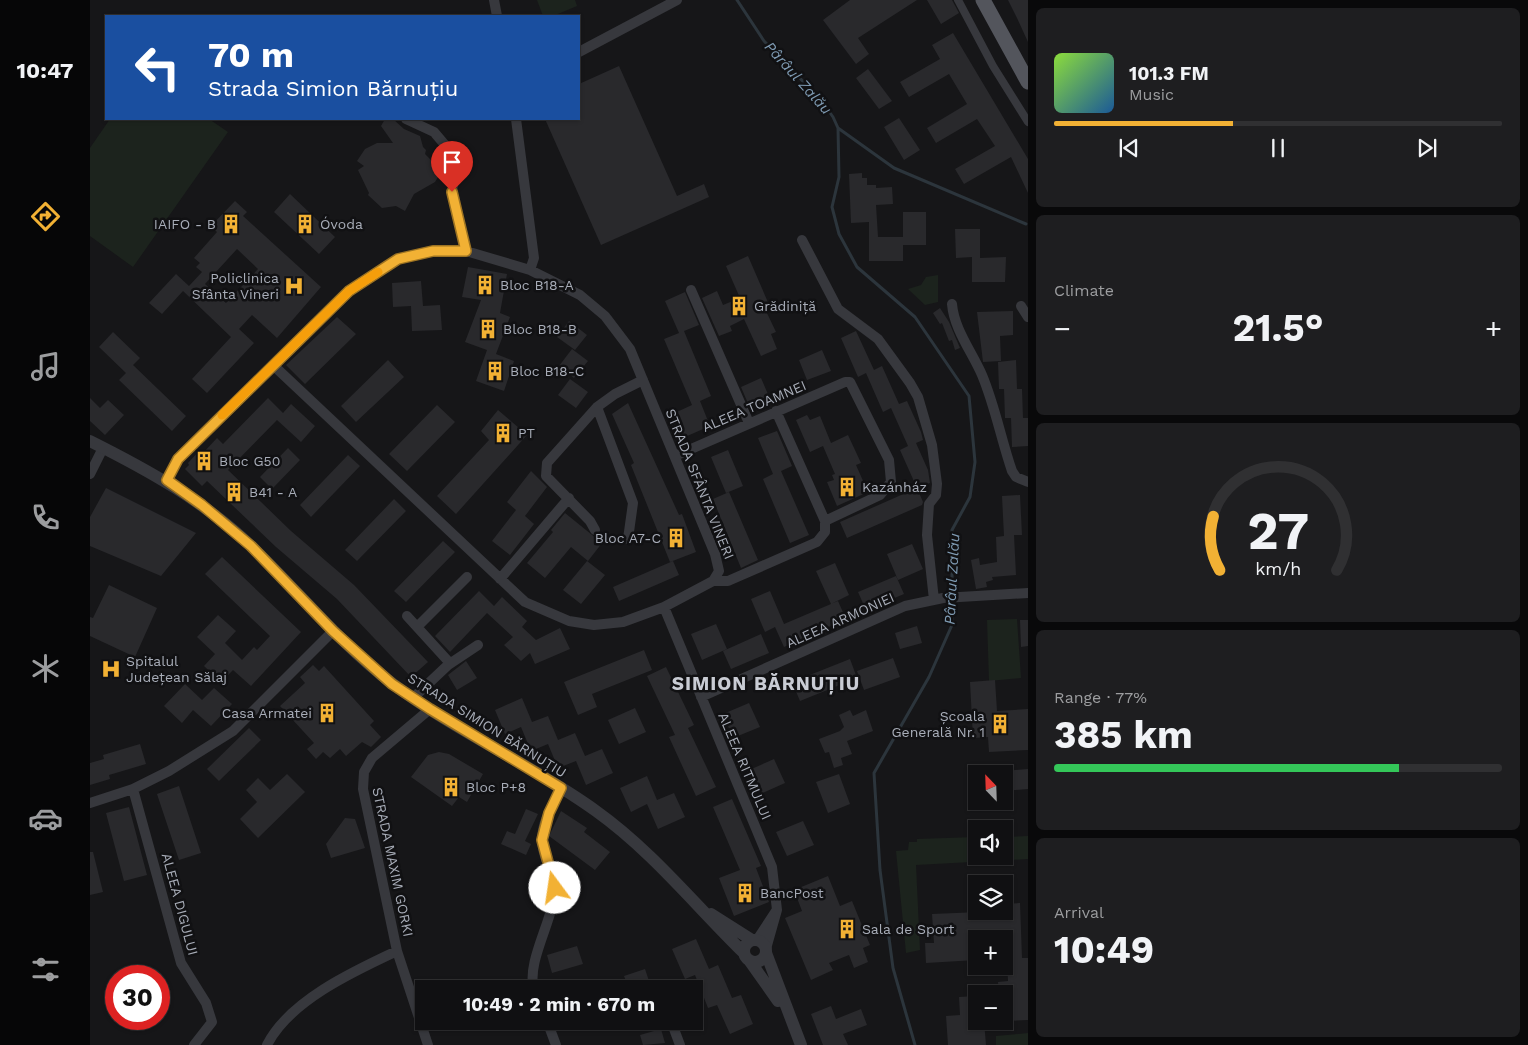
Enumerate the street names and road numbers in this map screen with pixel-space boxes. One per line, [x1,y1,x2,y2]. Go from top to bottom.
street label: ALEEA TOAMNEI [700,377,808,435]
street label: STRADA SFÂNTA VINERI [662,406,738,562]
street label: ALEEA ARMONIEI [783,589,897,651]
street label: STRADA SIMION BĂRNUȚIU [404,670,569,781]
street label: ALEEA RITMULUI [715,710,775,822]
street label: STRADA MAXIM GORKI [369,786,417,938]
street label: ALEEA DIGULUI [159,851,201,957]

